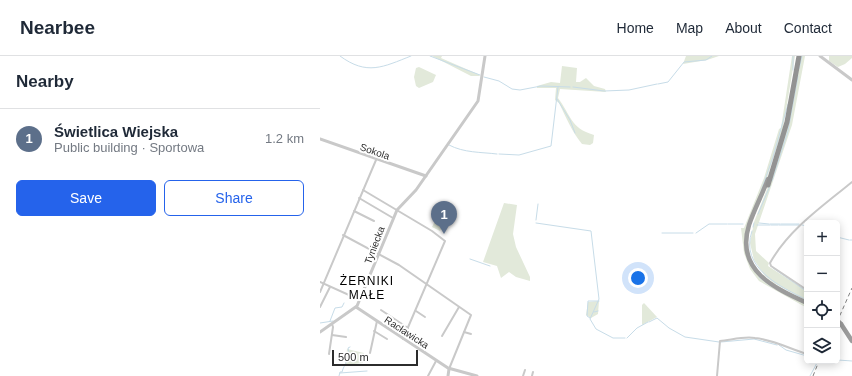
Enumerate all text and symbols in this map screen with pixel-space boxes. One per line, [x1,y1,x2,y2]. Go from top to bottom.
text: Nearbee [20,17,95,38]
text: Home [617,20,654,36]
text: Map [676,20,703,36]
text: About [725,20,762,36]
text: Contact [784,20,832,36]
text: Nearby [16,72,74,91]
text: Świetlica Wiejska [54,123,178,140]
text: 1 [25,131,33,146]
text: 1.2 km [265,131,304,146]
text: Public building · Sportowa [54,140,204,155]
street label: Sokola [359,141,391,162]
button: Save [16,180,156,216]
button: Share [164,180,304,216]
pin: 1 [431,201,457,234]
map controls [804,220,840,364]
button: + [804,220,840,256]
street label: Tyniecka [362,224,387,266]
button: − [804,256,840,292]
your location [628,268,648,288]
district label: ŻERNIKI MAŁE [340,274,394,302]
button: locate [804,292,840,328]
street label: Racławicka [383,314,431,351]
button: layers [804,328,840,364]
scale bar [332,348,418,367]
text: 500 m [338,351,369,363]

